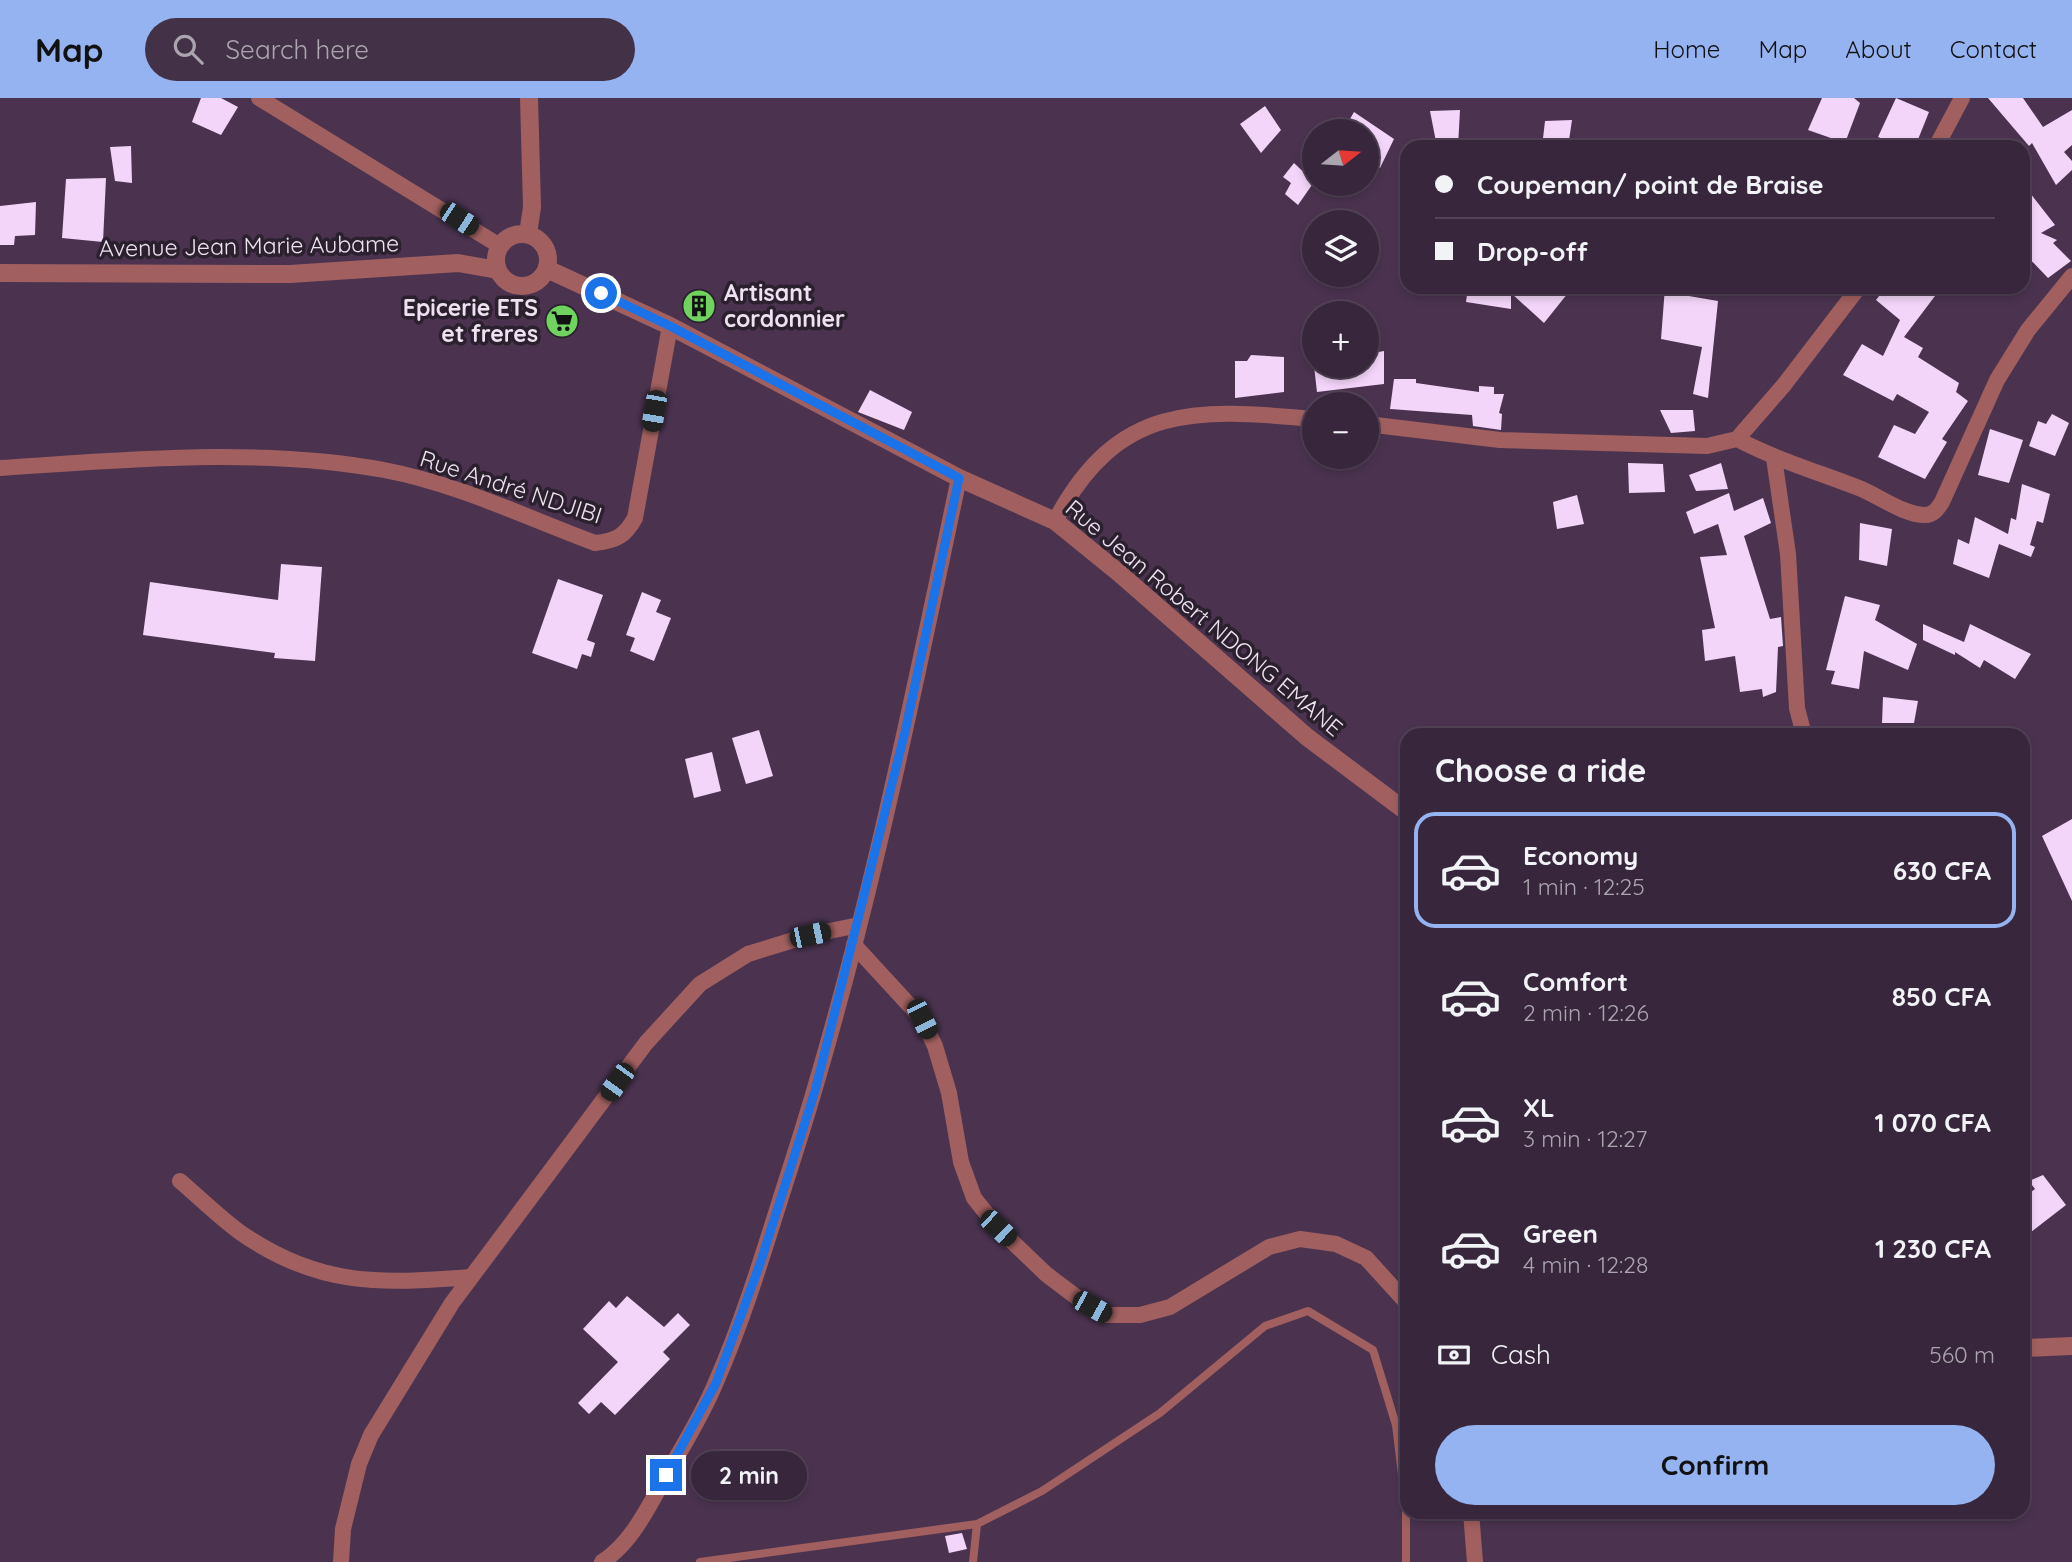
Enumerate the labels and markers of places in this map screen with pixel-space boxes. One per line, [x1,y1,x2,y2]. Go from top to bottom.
place label: Artisant cordonnier [724,278,845,333]
building icon: Artisant cordonnier [680,287,718,325]
place label: Epicerie ETS et freres [403,293,538,348]
supermarket icon: Epicerie ETS et freres [543,302,581,340]

